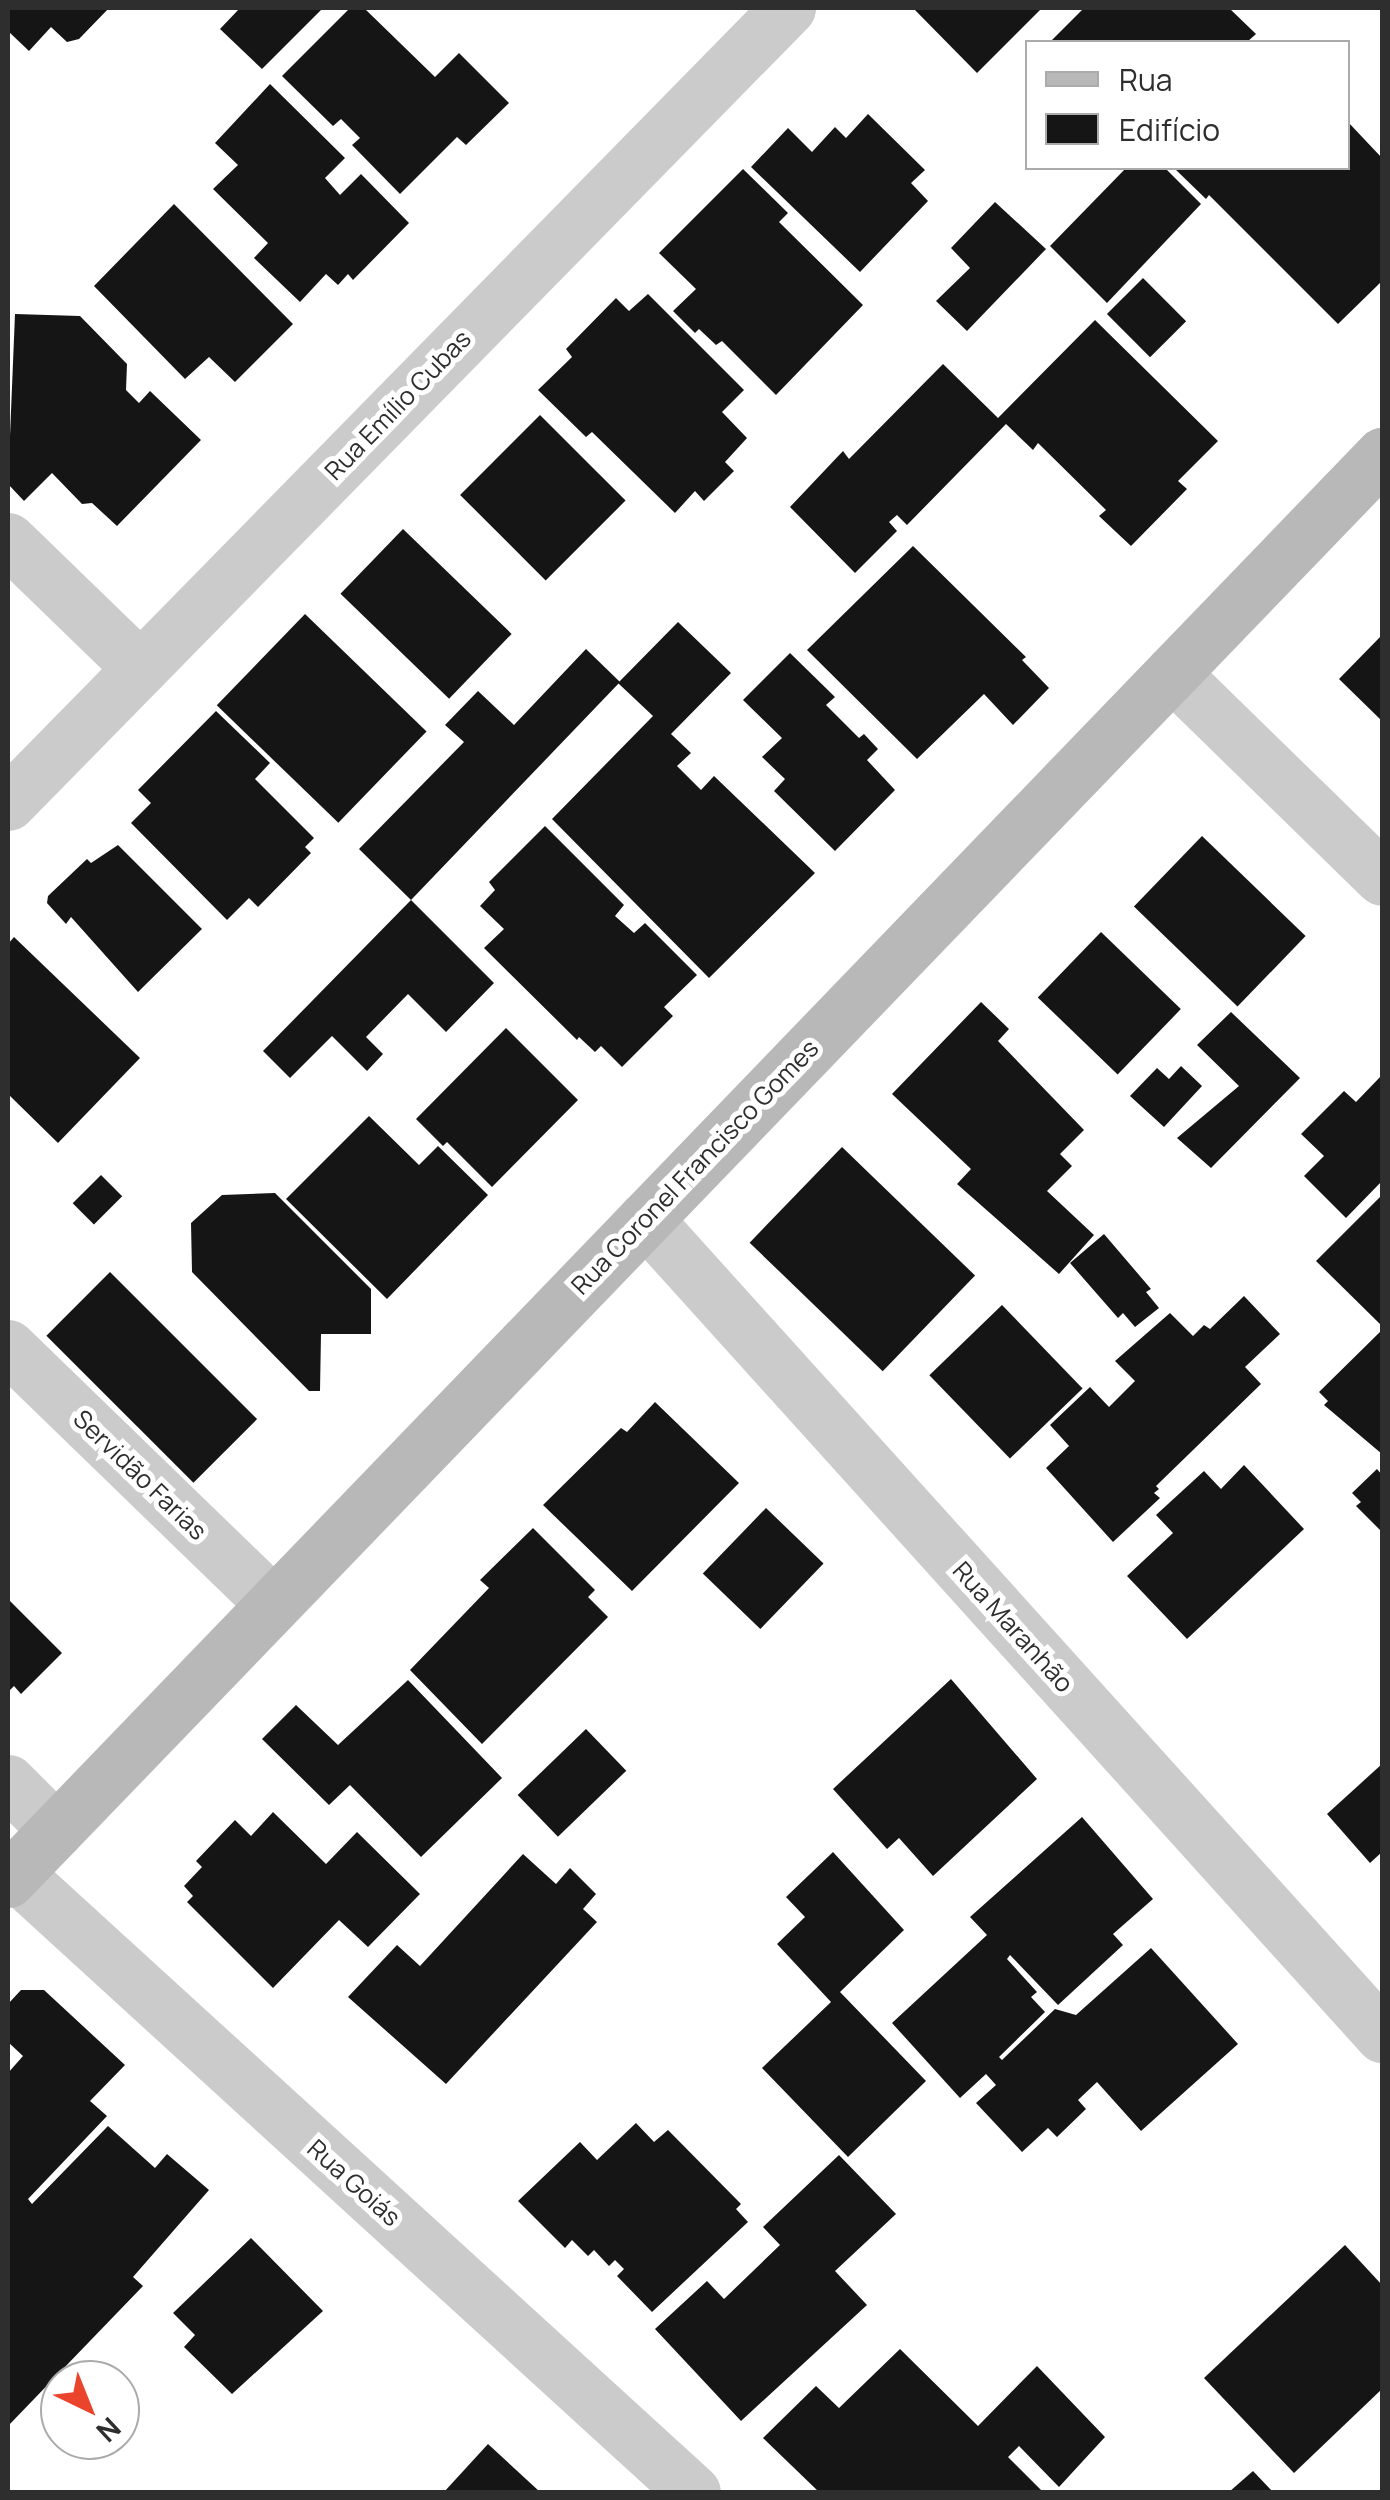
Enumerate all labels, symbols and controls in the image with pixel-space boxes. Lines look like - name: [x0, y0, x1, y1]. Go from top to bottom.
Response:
- legend: [1025, 40, 1350, 170]
- text: Rua: [1119, 59, 1172, 100]
- text: Edifício: [1119, 109, 1220, 150]
- street label: Rua Emílio Cubas: [319, 324, 477, 486]
- street label: Rua Coronel Francisco Gomes: [565, 1033, 825, 1301]
- street label: Servidão Farias: [67, 1404, 213, 1546]
- street label: Rua Maranhão: [947, 1556, 1079, 1698]
- street label: Rua Goiás: [301, 2133, 407, 2233]
- north arrow: [40, 2360, 140, 2460]
- text: N: [89, 2410, 129, 2451]

